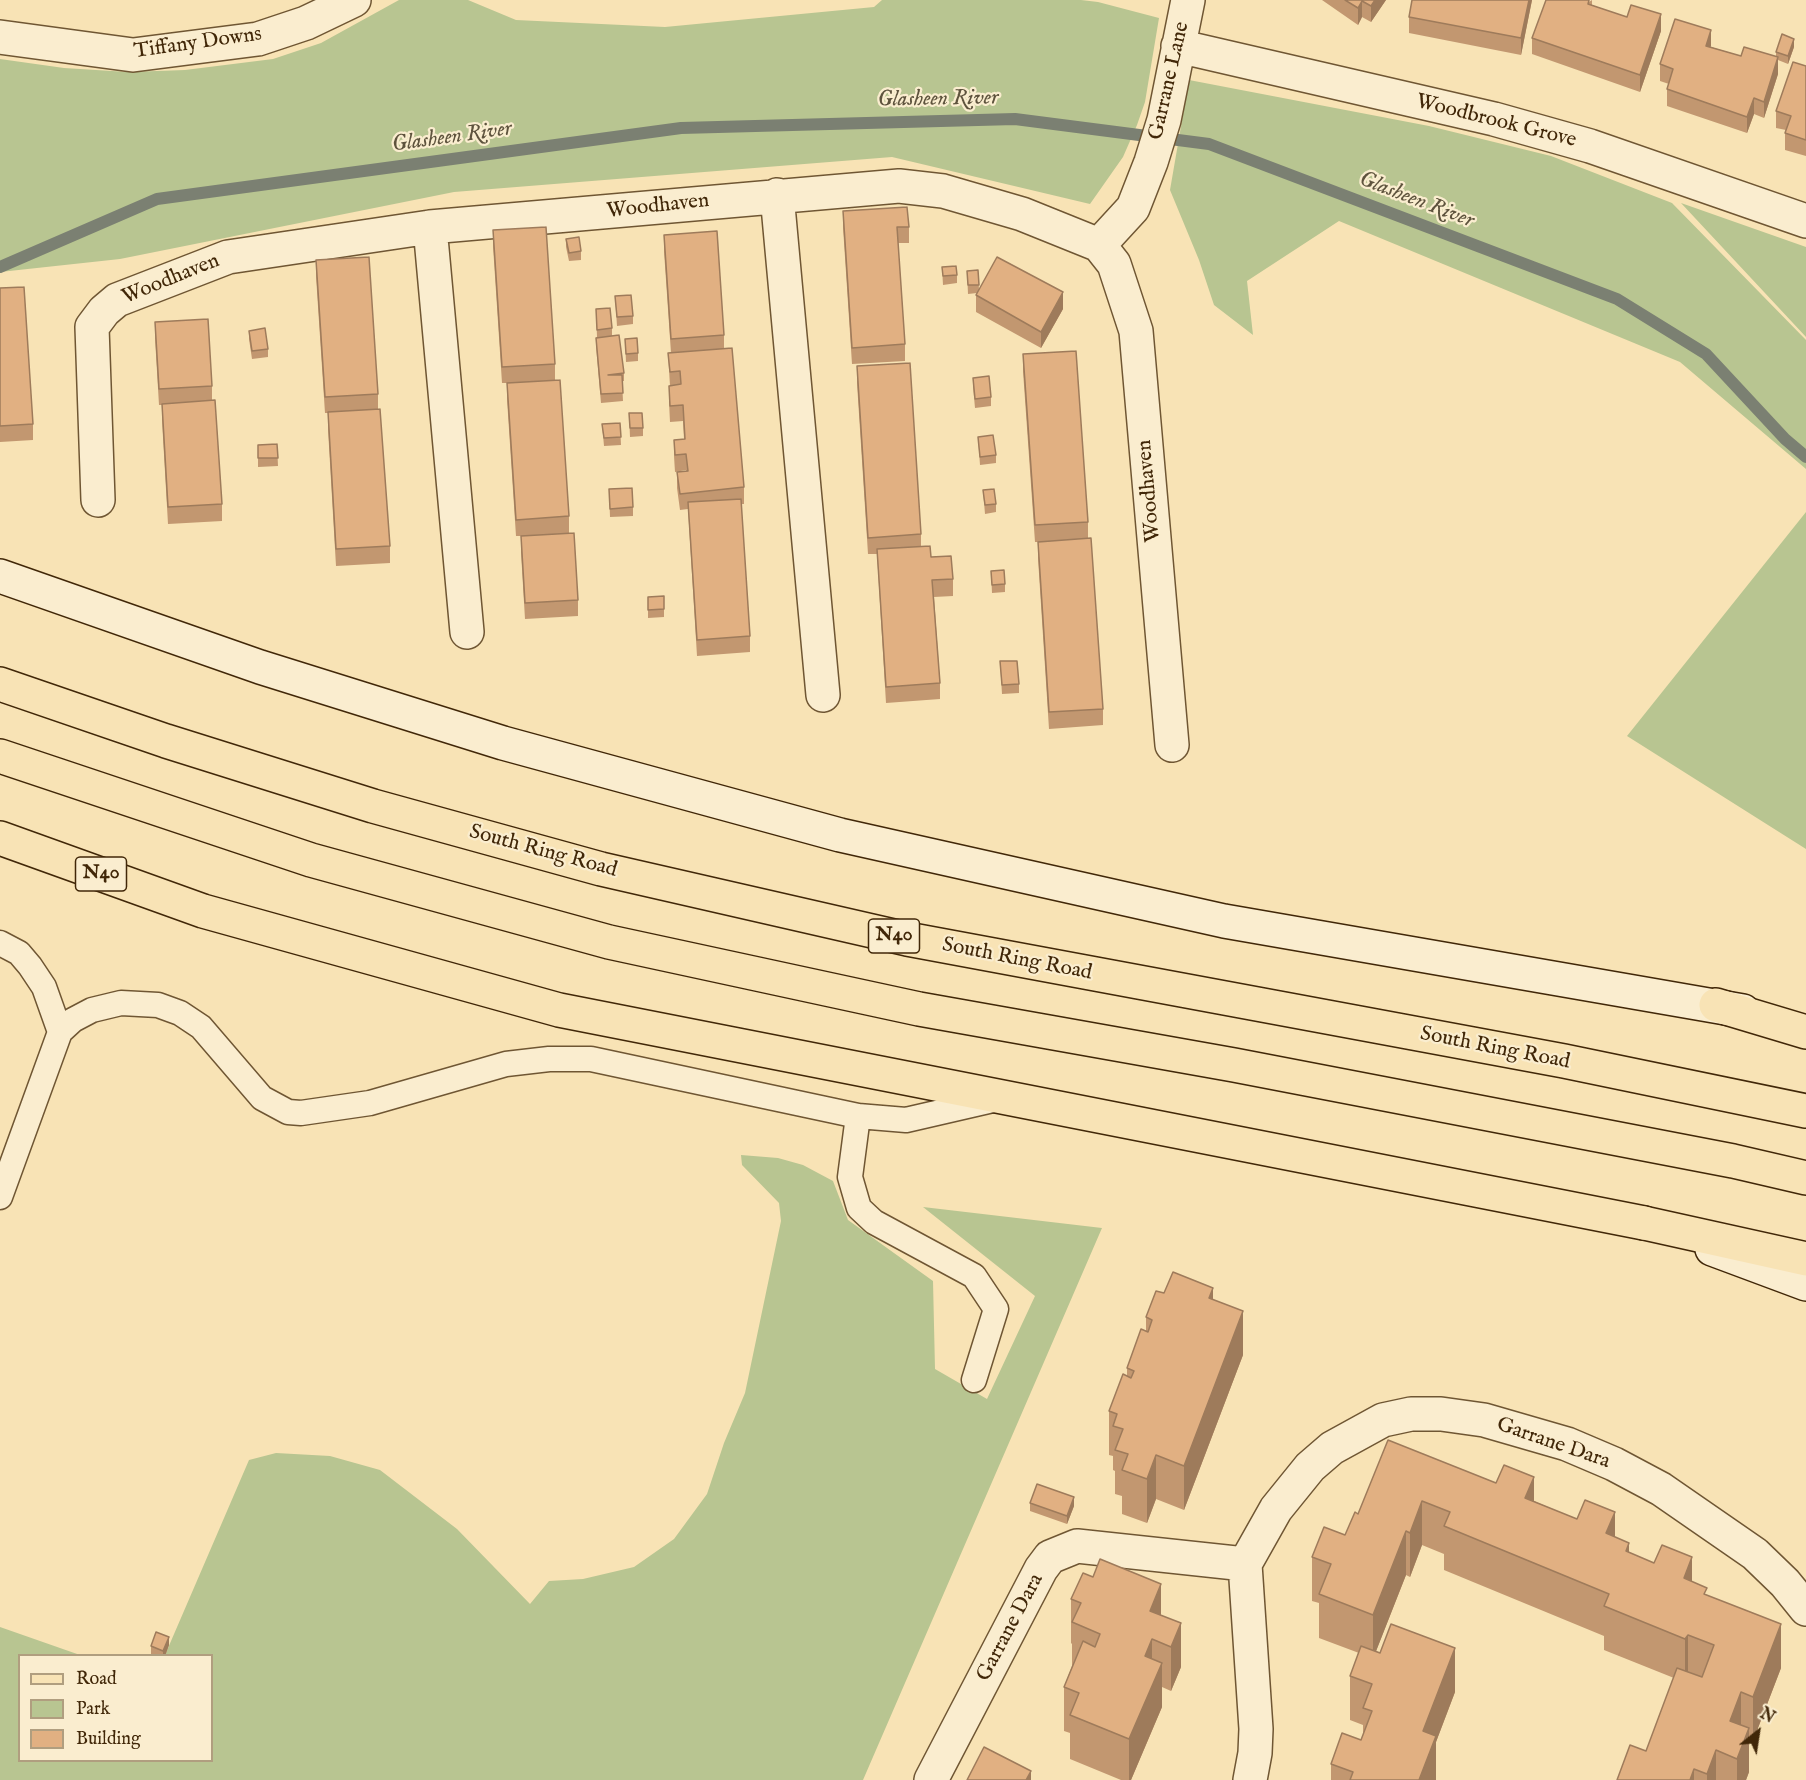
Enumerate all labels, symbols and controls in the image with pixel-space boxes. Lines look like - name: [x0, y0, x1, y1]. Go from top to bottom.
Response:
- street label: Garrane Lane: [1144, 19, 1196, 143]
- street label: Tiffany Downs: [133, 23, 263, 65]
- water label: Glasheen River: [877, 86, 999, 114]
- street label: Woodbrook Grove: [1413, 90, 1579, 154]
- water label: Glasheen River: [390, 117, 514, 159]
- water label: Glasheen River: [1355, 167, 1477, 235]
- street label: Woodhaven: [606, 189, 710, 225]
- street label: Woodhaven: [119, 249, 223, 311]
- street label: Woodhaven: [1133, 439, 1167, 543]
- street label: South Ring Road: [466, 820, 620, 884]
- road number: N40: [76, 857, 126, 891]
- road number: N40: [868, 919, 920, 953]
- street label: South Ring Road: [940, 933, 1094, 987]
- street label: South Ring Road: [1418, 1022, 1572, 1076]
- street label: Garrane Dara: [1493, 1413, 1613, 1475]
- street label: Garrane Dara: [972, 1570, 1050, 1686]
- legend: [18, 1654, 213, 1762]
- text: Road: [76, 1668, 117, 1691]
- text: Park: [76, 1698, 110, 1721]
- north arrow: [1728, 1702, 1788, 1762]
- text: N: [1756, 1704, 1778, 1729]
- text: Building: [76, 1728, 141, 1751]

